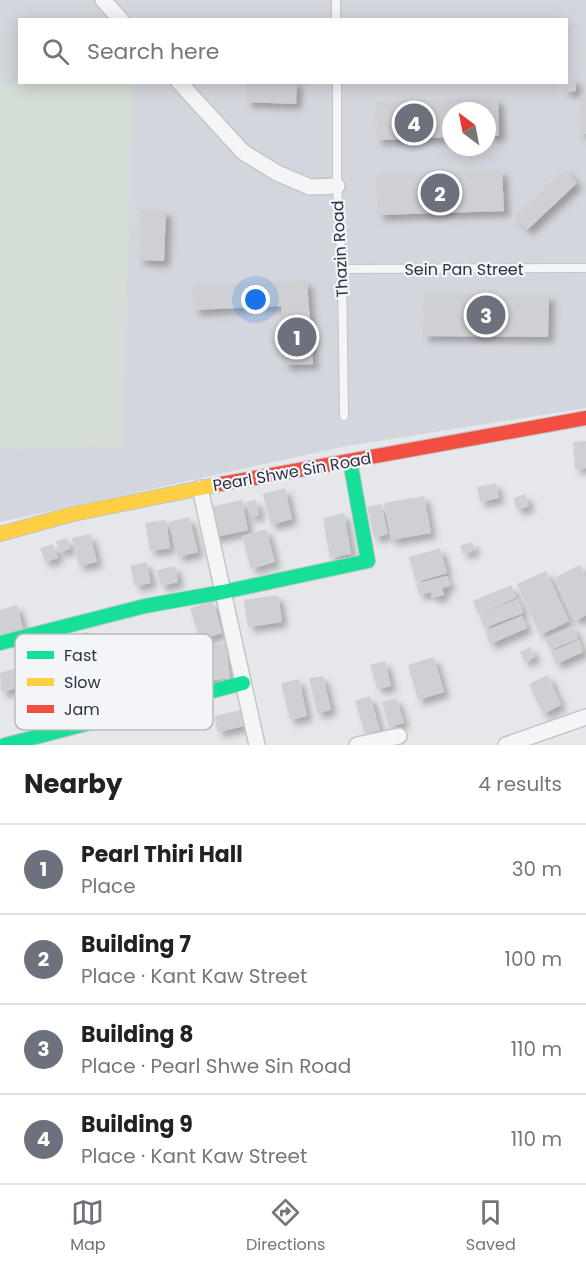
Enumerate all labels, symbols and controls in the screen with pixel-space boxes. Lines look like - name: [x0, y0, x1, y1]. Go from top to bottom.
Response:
- search box: [18, 18, 568, 84]
- icon: search: [39, 35, 72, 68]
- text: Search here: [87, 36, 220, 67]
- pin: 4: [394, 100, 434, 146]
- north arrow: [442, 102, 496, 156]
- pin: 2: [420, 170, 460, 216]
- street label: Thazin Road: [326, 200, 354, 298]
- street label: Sein Pan Street: [404, 258, 524, 281]
- your location: [241, 285, 270, 314]
- pin: 3: [466, 292, 506, 338]
- pin: 1: [278, 314, 316, 360]
- street label: Pearl Shwe Sin Road: [211, 447, 373, 497]
- legend: [15, 634, 213, 730]
- text: Fast: [64, 644, 97, 667]
- text: Slow: [64, 671, 101, 694]
- text: Jam: [64, 698, 100, 721]
- text: Nearby: [24, 766, 122, 802]
- text: 4 results: [478, 770, 562, 798]
- text: Pearl Thiri Hall: [81, 839, 243, 870]
- text: 1: [40, 855, 47, 883]
- text: 30 m: [512, 855, 562, 883]
- text: Place: [81, 872, 136, 900]
- text: Building 7: [81, 929, 191, 960]
- text: 2: [38, 945, 49, 973]
- text: 100 m: [505, 945, 562, 973]
- text: Place · Kant Kaw Street: [81, 962, 307, 990]
- text: Building 8: [81, 1019, 193, 1050]
- text: 3: [37, 1035, 50, 1063]
- text: 110 m: [511, 1035, 562, 1063]
- text: Place · Pearl Shwe Sin Road: [81, 1052, 351, 1080]
- text: Building 9: [81, 1109, 193, 1140]
- text: 4: [37, 1125, 50, 1153]
- text: 110 m: [511, 1125, 562, 1153]
- text: Place · Kant Kaw Street: [81, 1142, 307, 1170]
- tab: Map: [70, 1196, 106, 1257]
- tab: Directions: [246, 1196, 325, 1257]
- tab: Saved: [466, 1196, 516, 1257]

